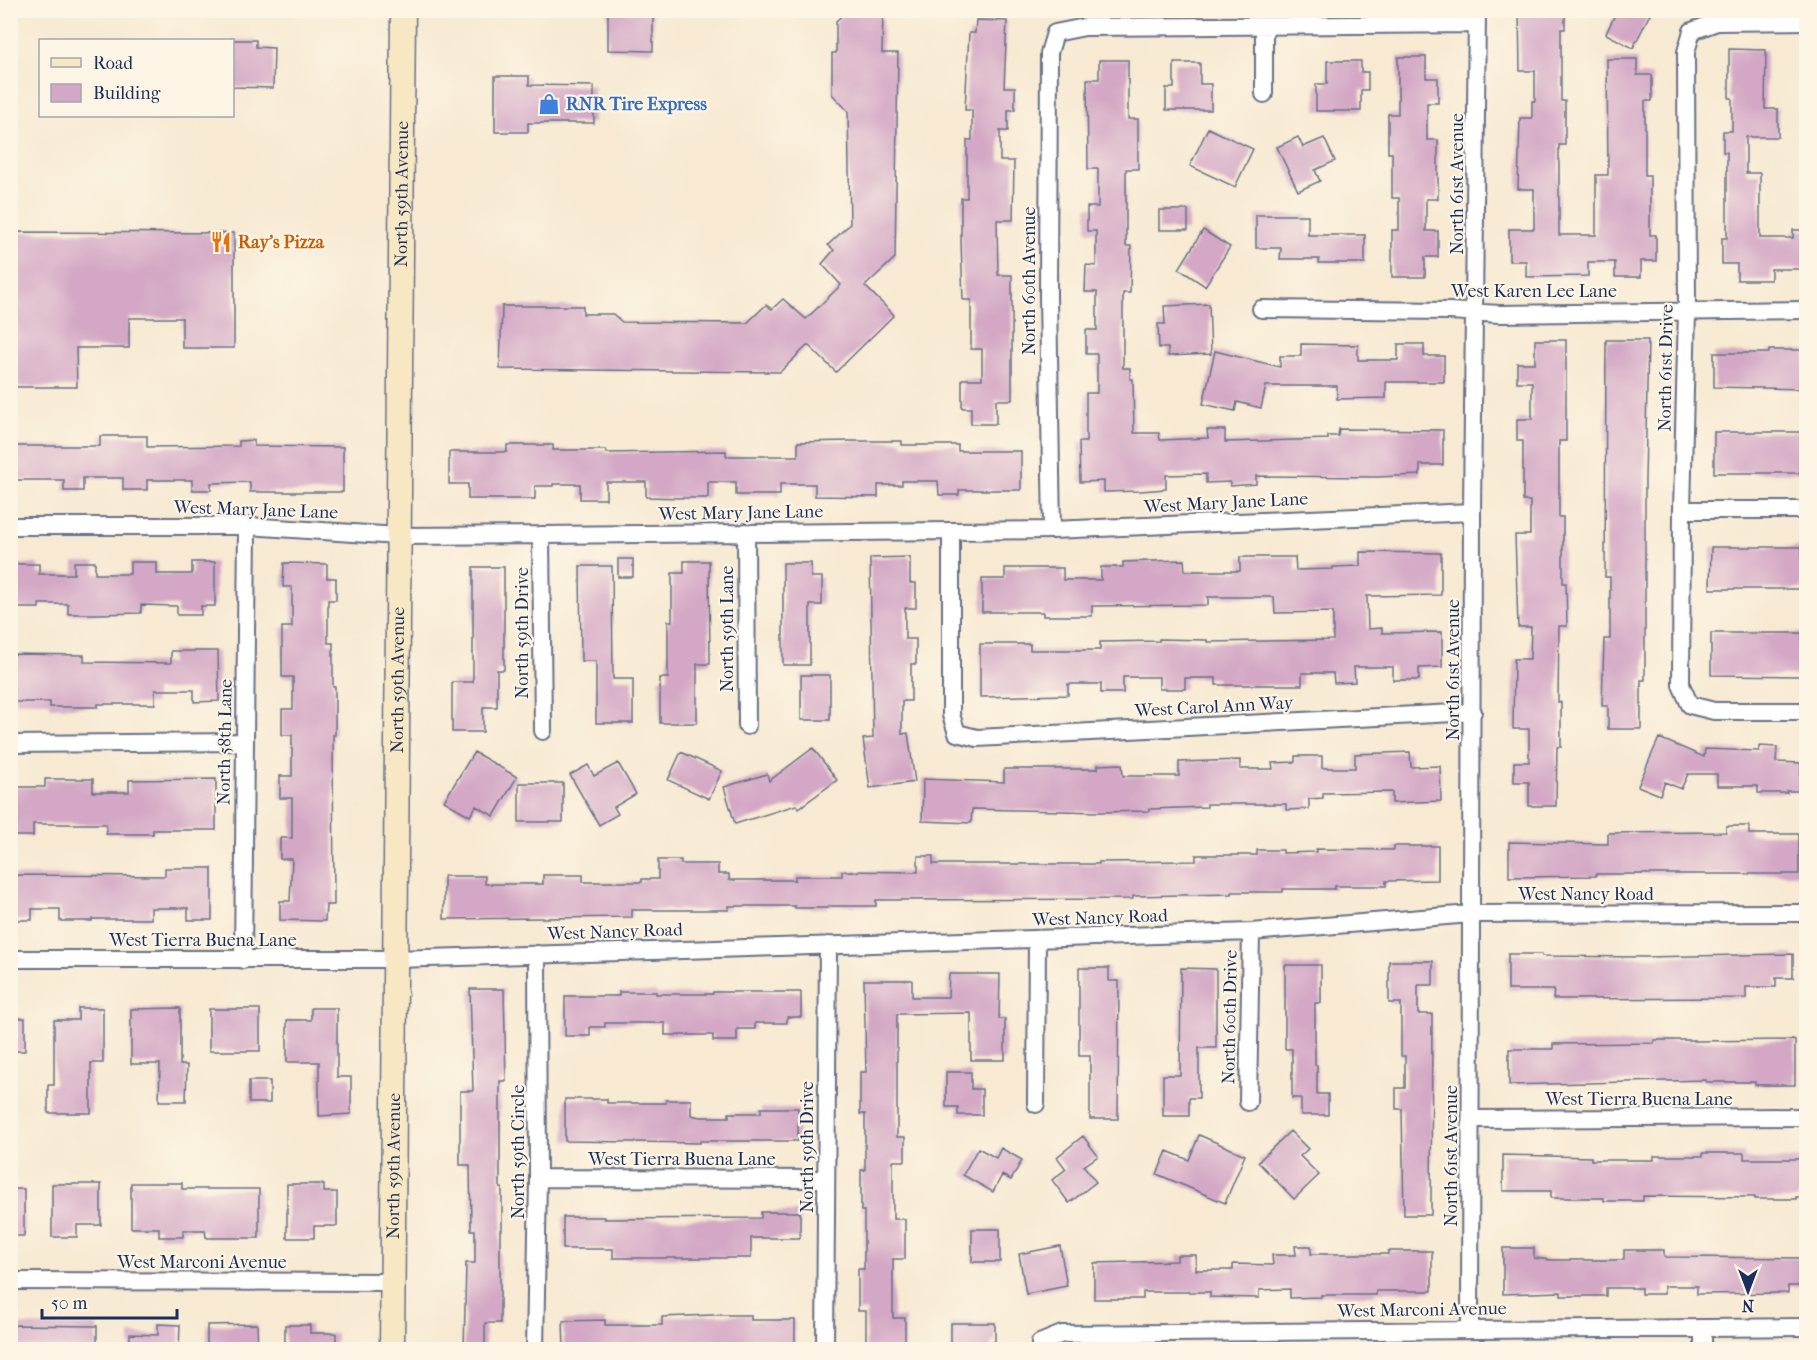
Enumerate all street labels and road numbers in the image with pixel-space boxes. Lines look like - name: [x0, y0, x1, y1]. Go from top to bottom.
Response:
- street label: North 61st Avenue: [1447, 113, 1468, 255]
- street label: North 59th Avenue: [390, 121, 413, 267]
- street label: North 60th Avenue: [1019, 207, 1040, 355]
- street label: West Karen Lee Lane: [1450, 281, 1617, 302]
- street label: North 61st Drive: [1654, 304, 1678, 432]
- street label: West Mary Jane Lane: [1142, 488, 1309, 518]
- street label: West Mary Jane Lane: [172, 497, 339, 523]
- street label: West Mary Jane Lane: [658, 501, 824, 525]
- street label: North 59th Lane: [717, 566, 738, 692]
- street label: North 59th Drive: [512, 567, 533, 699]
- street label: North 61st Avenue: [1443, 599, 1464, 741]
- street label: North 59th Avenue: [386, 607, 409, 753]
- street label: North 58th Lane: [213, 679, 237, 805]
- street label: West Carol Ann Way: [1133, 692, 1295, 722]
- street label: West Nancy Road: [1517, 884, 1654, 905]
- street label: West Nancy Road: [1031, 905, 1168, 931]
- street label: West Nancy Road: [546, 919, 683, 945]
- street label: West Tierra Buena Lane: [108, 930, 297, 951]
- street label: North 60th Drive: [1218, 949, 1242, 1084]
- street label: North 59th Drive: [797, 1081, 818, 1213]
- street label: North 59th Circle: [508, 1085, 529, 1219]
- street label: North 61st Avenue: [1441, 1085, 1462, 1227]
- street label: West Tierra Buena Lane: [1544, 1089, 1733, 1110]
- street label: North 59th Avenue: [382, 1093, 405, 1239]
- street label: West Tierra Buena Lane: [587, 1149, 776, 1170]
- street label: West Marconi Avenue: [116, 1252, 287, 1273]
- street label: West Marconi Avenue: [1336, 1298, 1507, 1322]

